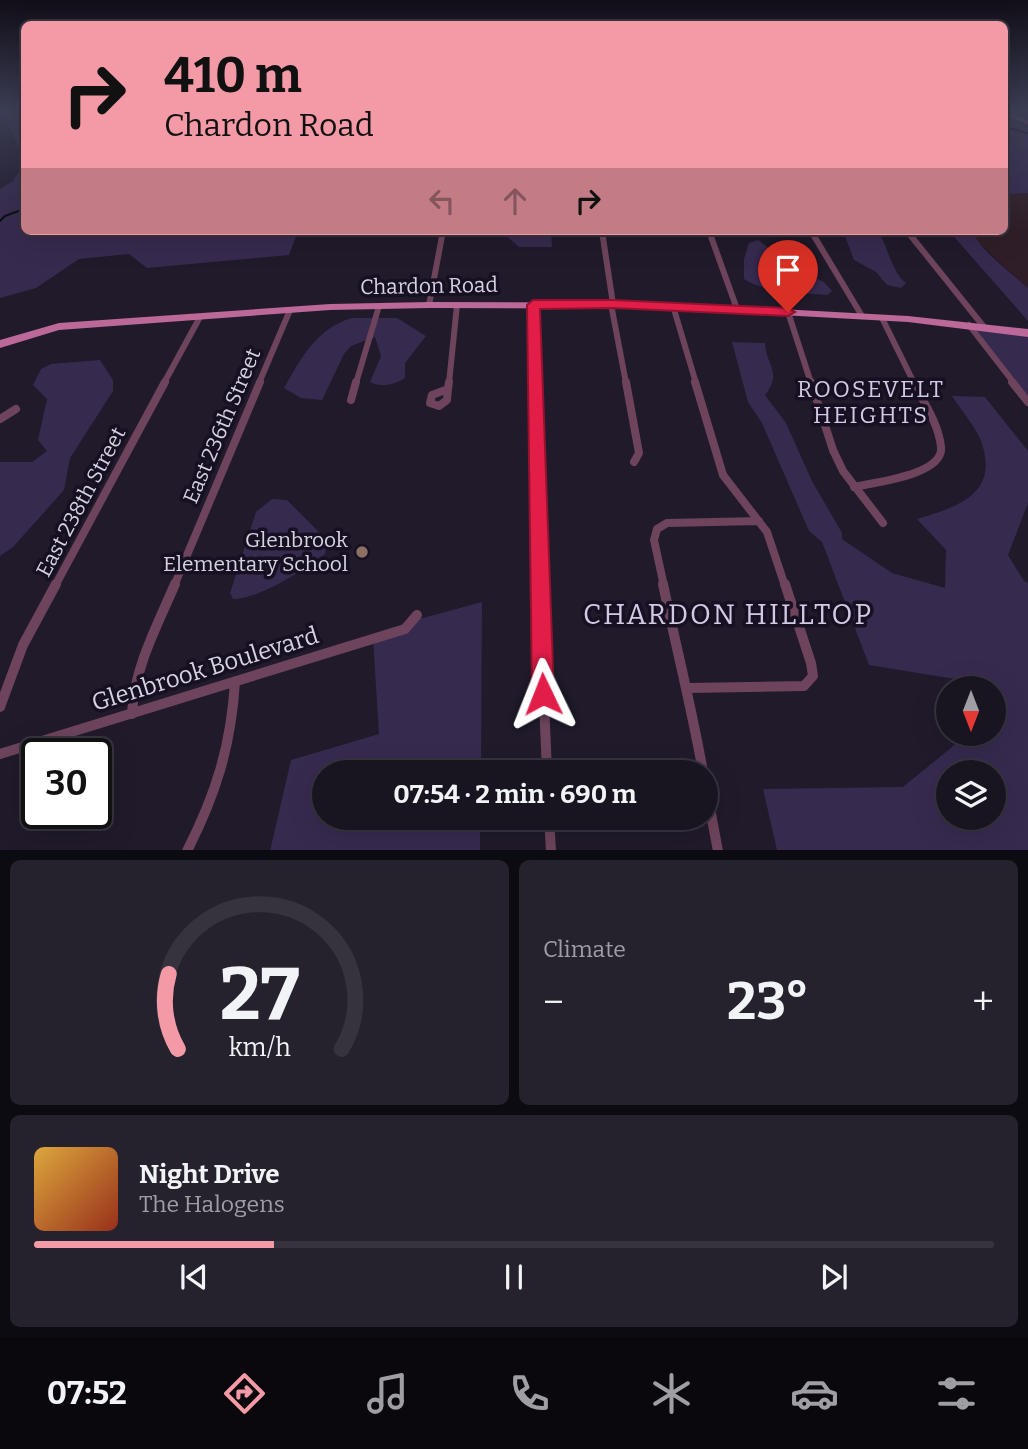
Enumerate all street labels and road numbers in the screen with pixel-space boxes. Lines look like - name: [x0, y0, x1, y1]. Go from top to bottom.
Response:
- street label: Chardon Road: [360, 272, 498, 300]
- street label: East 236th Street: [178, 344, 266, 507]
- street label: East 238th Street: [31, 422, 132, 581]
- street label: Glenbrook Boulevard: [88, 621, 322, 717]

